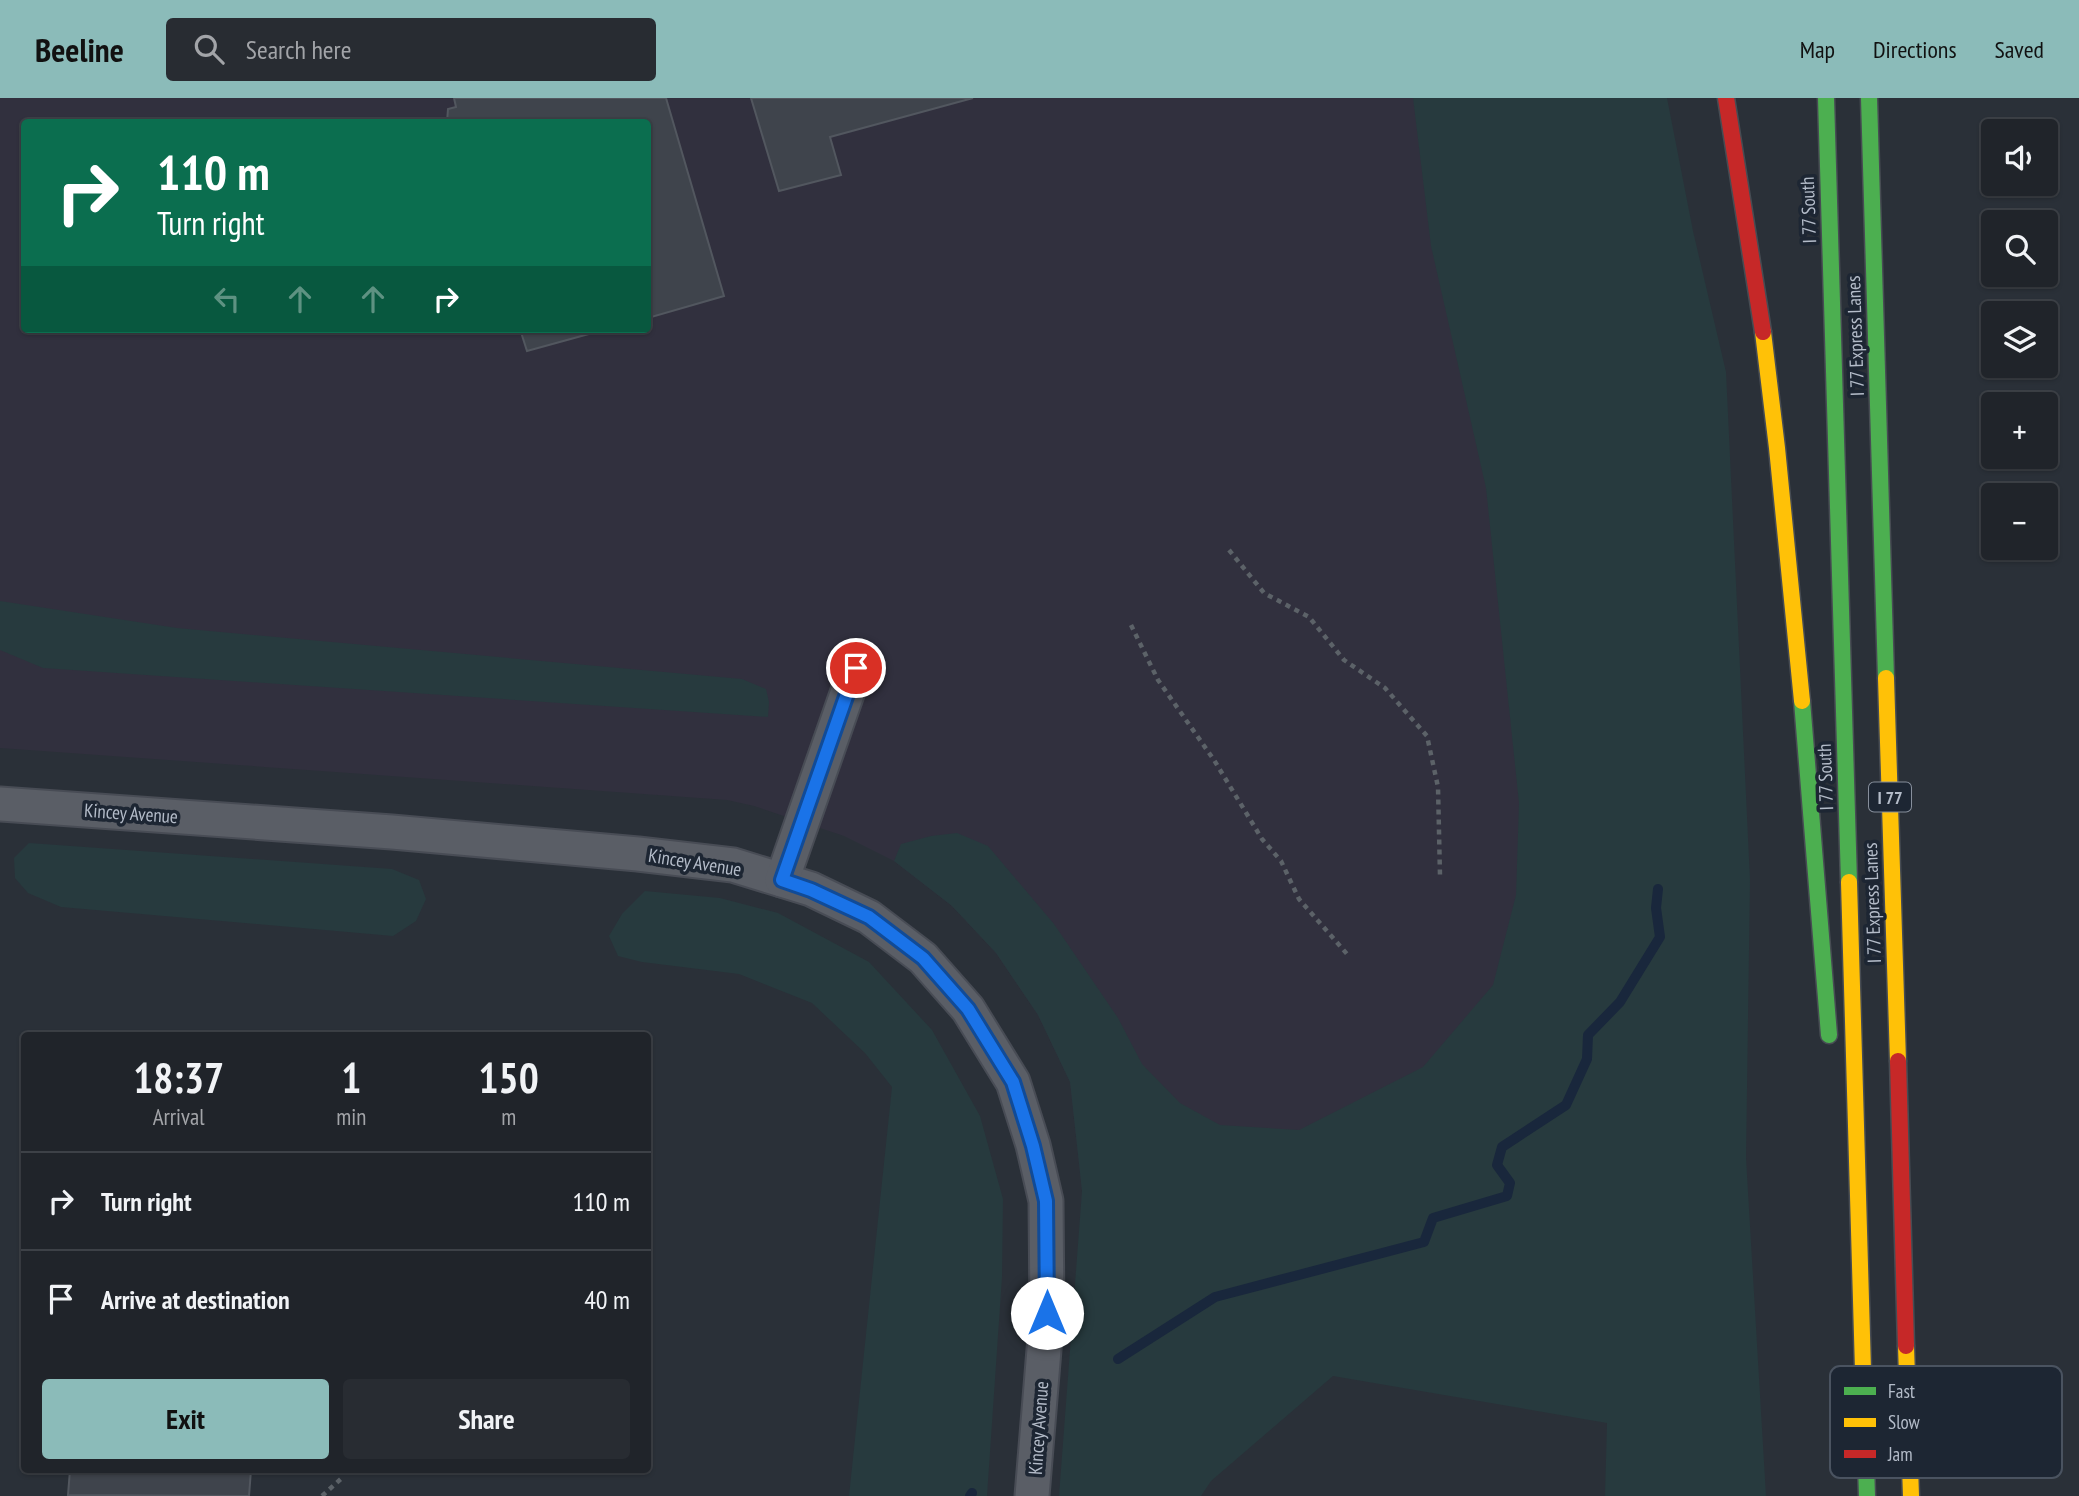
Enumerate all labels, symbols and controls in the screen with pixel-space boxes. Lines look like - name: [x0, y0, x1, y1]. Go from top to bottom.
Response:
- search box: [166, 18, 656, 81]
- text: Beeline: [35, 28, 124, 71]
- icon: search: [190, 30, 228, 68]
- text: Search here: [246, 33, 351, 66]
- text: Map: [1800, 34, 1835, 65]
- text: Directions: [1873, 34, 1957, 65]
- text: Saved: [1995, 34, 2044, 65]
- map controls: [1981, 119, 2058, 560]
- button: sound: [1981, 119, 2058, 196]
- text: 110 m: [157, 140, 270, 204]
- icon: right: [42, 147, 133, 238]
- street label: I 77 South: [1795, 176, 1821, 244]
- text: Turn right: [157, 202, 265, 244]
- button: search: [1981, 210, 2058, 287]
- street label: I 77 Express Lanes: [1841, 275, 1869, 397]
- icon: left: [208, 280, 246, 318]
- icon: ahead: [281, 280, 319, 318]
- icon: ahead: [354, 280, 392, 318]
- icon: right: [427, 280, 465, 318]
- button: layers: [1981, 301, 2058, 378]
- button: +: [1981, 392, 2058, 469]
- button: −: [1981, 483, 2058, 560]
- pin: [826, 638, 886, 698]
- icon: arrive: [837, 649, 875, 687]
- street label: I 77 South: [1812, 743, 1838, 811]
- road number: I 77: [1869, 782, 1911, 812]
- street label: Kincey Avenue: [83, 798, 179, 828]
- street label: I 77 Express Lanes: [1858, 842, 1886, 964]
- street label: Kincey Avenue: [647, 843, 743, 881]
- text: 18:37: [133, 1050, 224, 1105]
- text: 1: [341, 1050, 361, 1105]
- text: 150: [479, 1050, 539, 1105]
- text: Arrival: [153, 1102, 205, 1131]
- text: min: [336, 1102, 366, 1131]
- text: m: [501, 1102, 516, 1131]
- icon: right: [42, 1182, 80, 1220]
- text: Turn right: [101, 1185, 192, 1218]
- text: 110 m: [572, 1185, 630, 1218]
- position arrow: [1010, 1276, 1084, 1350]
- icon: arrive: [42, 1280, 80, 1318]
- text: Arrive at destination: [101, 1283, 290, 1316]
- text: 40 m: [584, 1283, 630, 1316]
- legend: [1830, 1366, 2062, 1478]
- button: Exit: [42, 1379, 329, 1459]
- button: Share: [343, 1379, 630, 1459]
- text: Fast: [1888, 1379, 1916, 1403]
- street label: Kincey Avenue: [1023, 1380, 1053, 1476]
- text: Slow: [1888, 1410, 1921, 1434]
- text: Jam: [1887, 1442, 1913, 1466]

